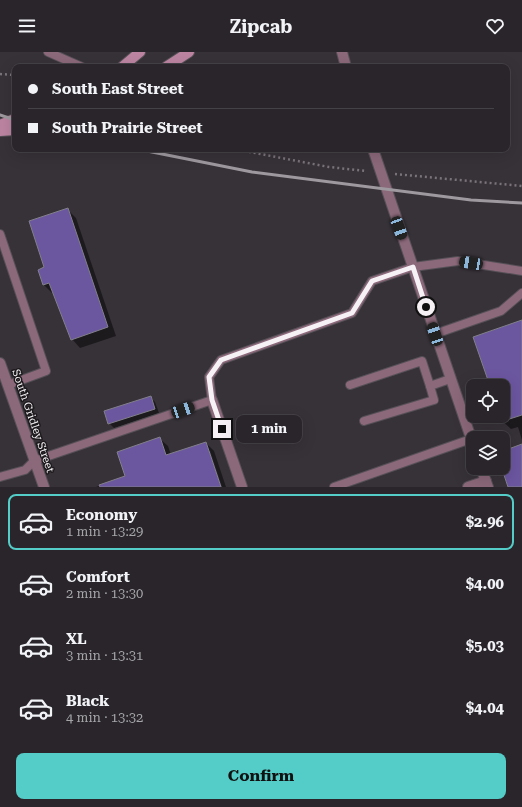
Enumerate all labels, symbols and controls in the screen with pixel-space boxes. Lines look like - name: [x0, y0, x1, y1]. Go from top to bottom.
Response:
- icon: menu: [16, 15, 38, 37]
- icon: heart: [484, 15, 506, 37]
- text: Zipcab: [230, 16, 292, 37]
- text: South East Street: [52, 80, 184, 98]
- text: South Prairie Street: [52, 119, 203, 137]
- car: [389, 215, 409, 241]
- car: [458, 255, 484, 271]
- route start: [417, 298, 435, 316]
- car: [426, 321, 444, 347]
- street label: South Gridley Street: [9, 368, 57, 474]
- map controls: [466, 379, 510, 475]
- button: locate: [466, 379, 510, 423]
- car: [170, 400, 196, 420]
- callout: 1 min: [236, 415, 302, 443]
- route end: [213, 420, 231, 438]
- text: 1 min: [251, 421, 287, 436]
- button: layers: [466, 431, 510, 475]
- icon: car: [18, 504, 54, 540]
- text: Economy: [66, 506, 137, 524]
- text: $2.96: [466, 513, 504, 531]
- text: 1 min · 13:29: [66, 524, 143, 539]
- icon: car: [18, 566, 54, 602]
- text: Comfort: [66, 568, 130, 586]
- text: $4.00: [466, 575, 504, 593]
- text: 2 min · 13:30: [66, 586, 143, 601]
- icon: car: [18, 628, 54, 664]
- text: XL: [66, 630, 87, 648]
- text: $5.03: [466, 637, 504, 655]
- text: 3 min · 13:31: [66, 648, 143, 663]
- icon: car: [18, 690, 54, 726]
- text: Black: [66, 692, 109, 710]
- text: $4.04: [466, 699, 504, 717]
- text: 4 min · 13:32: [66, 710, 143, 725]
- button: Confirm: [16, 753, 506, 799]

